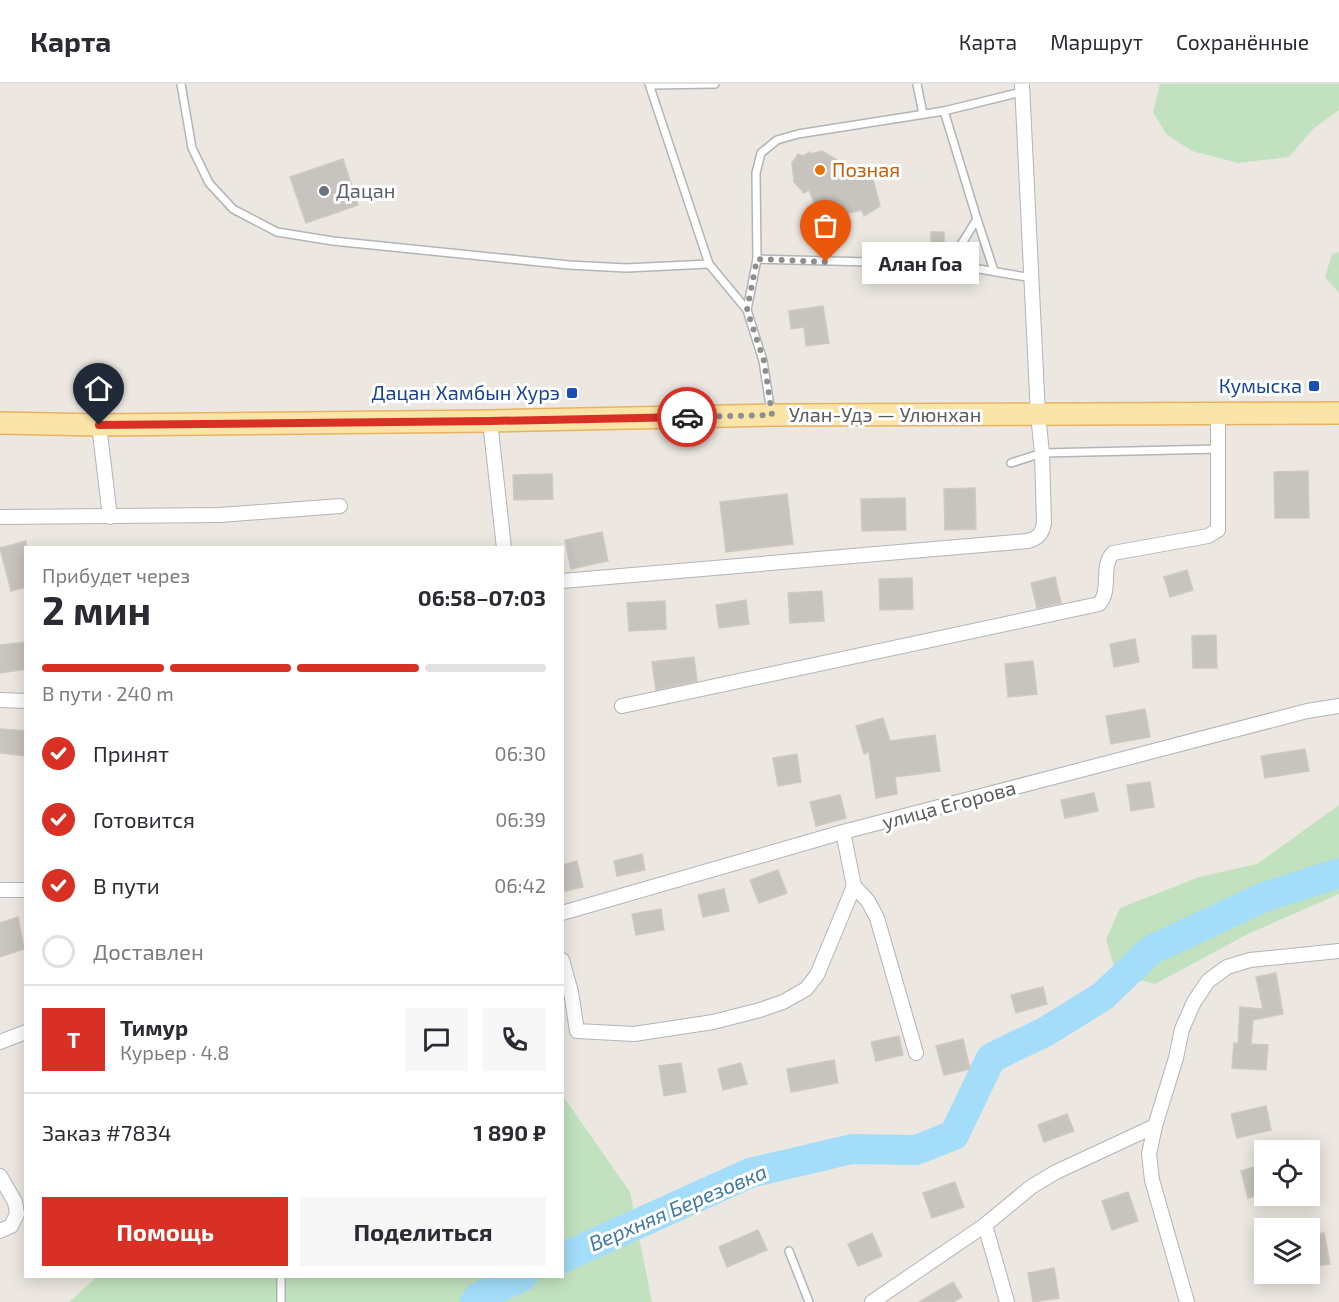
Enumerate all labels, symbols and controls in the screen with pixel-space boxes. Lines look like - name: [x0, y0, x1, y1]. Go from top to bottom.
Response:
- text: Карта: [30, 24, 111, 58]
- text: Карта: [959, 29, 1017, 54]
- text: Маршрут: [1050, 29, 1143, 54]
- text: Сохранённые: [1176, 29, 1309, 54]
- place label: Позная: [832, 157, 900, 181]
- marker: Позная: [813, 163, 827, 177]
- place label: Дацан: [336, 178, 395, 202]
- marker: Дацан: [317, 184, 331, 198]
- pin: [800, 200, 851, 262]
- icon: bag: [809, 209, 842, 242]
- callout: Алан Гоа: [862, 241, 979, 283]
- text: Алан Гоа: [878, 251, 963, 275]
- pin: [73, 363, 124, 425]
- icon: home: [82, 372, 115, 405]
- place label: Кумыска: [1219, 373, 1302, 398]
- marker: Кумыска: [1307, 379, 1321, 393]
- place label: Дацан Хамбын Хурэ: [372, 380, 560, 405]
- marker: Дацан Хамбын Хурэ: [565, 386, 579, 400]
- courier: [657, 387, 717, 447]
- icon: car: [671, 401, 704, 434]
- street label: Улан-Удэ — Улюнхан: [789, 402, 981, 426]
- text: Прибудет через: [42, 563, 190, 587]
- text: 06:58–07:03: [418, 584, 546, 610]
- text: 2 мин: [42, 586, 151, 633]
- text: В пути · 240 m: [42, 681, 174, 705]
- icon: check: [42, 737, 75, 770]
- text: Принят: [93, 740, 169, 766]
- text: 06:30: [495, 741, 546, 765]
- street label: улица Егорова: [879, 775, 1018, 834]
- icon: check: [42, 803, 75, 836]
- text: Готовится: [93, 806, 195, 832]
- text: 06:39: [495, 807, 546, 831]
- icon: check: [42, 869, 75, 902]
- text: В пути: [93, 872, 160, 898]
- text: 06:42: [494, 873, 546, 897]
- text: Доставлен: [93, 938, 204, 964]
- button: chat: [405, 1008, 468, 1071]
- button: phone: [483, 1008, 546, 1071]
- text: Тимур: [120, 1014, 188, 1040]
- text: Т: [67, 1026, 80, 1052]
- text: Курьер · 4.8: [120, 1040, 229, 1064]
- text: Заказ #7834: [42, 1119, 171, 1145]
- text: 1 890 ₽: [473, 1119, 546, 1145]
- map controls: [1254, 1140, 1320, 1284]
- button: locate: [1254, 1140, 1320, 1206]
- water label: Верхняя Березовка: [585, 1158, 770, 1255]
- button: Помощь: [42, 1197, 288, 1266]
- button: Поделиться: [300, 1197, 546, 1266]
- button: layers: [1254, 1218, 1320, 1284]

